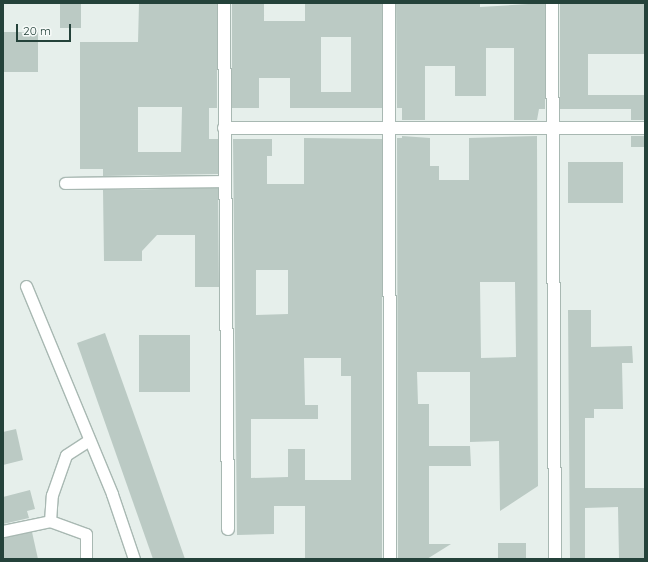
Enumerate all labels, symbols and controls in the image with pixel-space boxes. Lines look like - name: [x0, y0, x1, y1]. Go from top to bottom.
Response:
- scale bar: [18, 16, 73, 42]
- text: 20 m: [23, 23, 51, 38]

